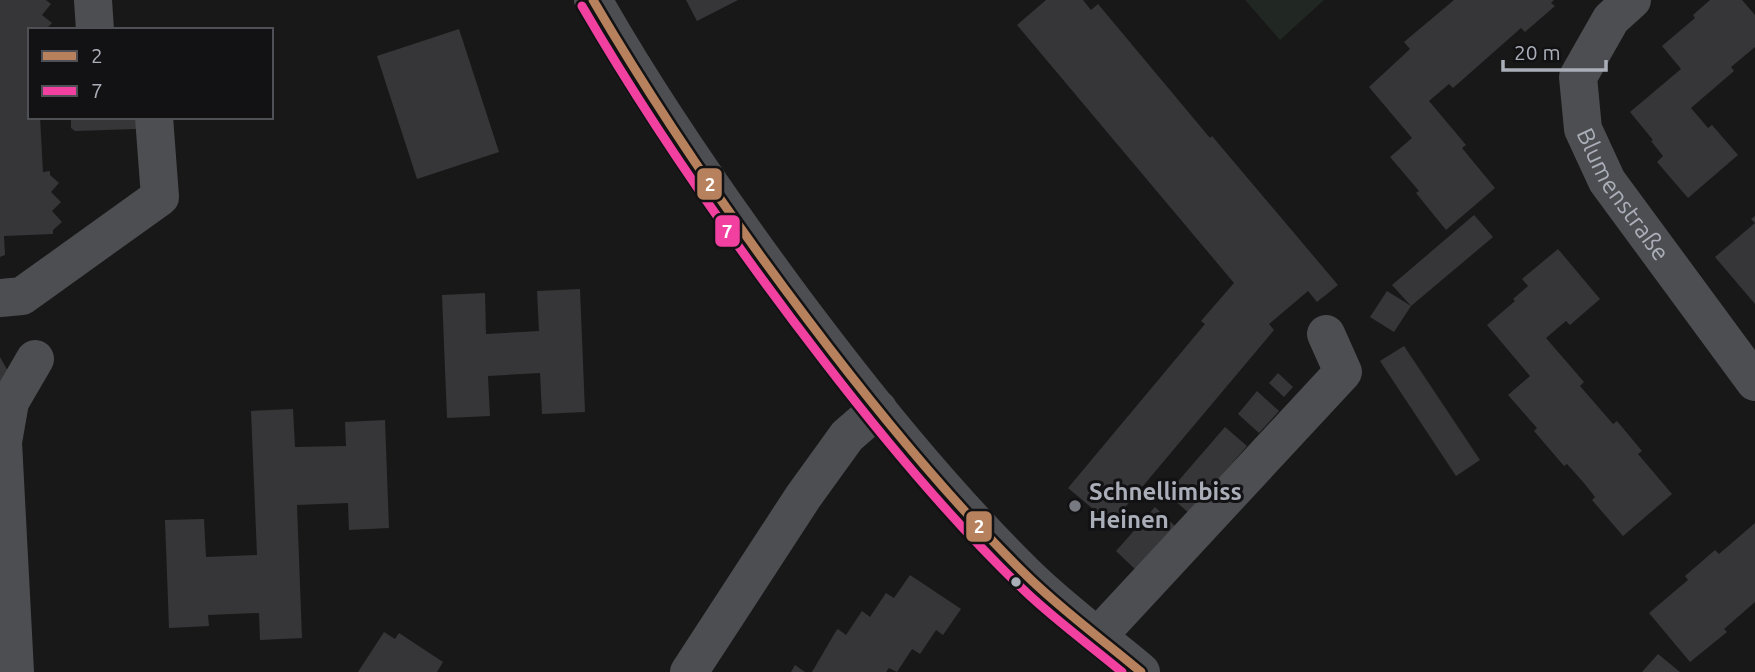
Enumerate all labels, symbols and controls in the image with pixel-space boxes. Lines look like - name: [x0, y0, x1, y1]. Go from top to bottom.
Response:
- legend: [28, 28, 273, 119]
- scale bar: [1503, 28, 1606, 72]
- text: 20 m: [1514, 40, 1561, 64]
- text: 2: [91, 43, 103, 67]
- text: 7: [91, 78, 103, 102]
- street label: Blumenstraße: [1572, 124, 1675, 266]
- line badge: 2: [696, 167, 723, 201]
- text: 2: [705, 173, 715, 195]
- line badge: 7: [714, 214, 741, 248]
- text: 7: [722, 220, 732, 242]
- place label: Schnellimbiss Heinen: [1089, 478, 1242, 533]
- marker: Schnellimbiss Heinen: [1067, 498, 1083, 514]
- line badge: 2: [965, 510, 993, 543]
- text: 2: [974, 515, 984, 537]
- unlabelled marker: [1009, 575, 1023, 589]

